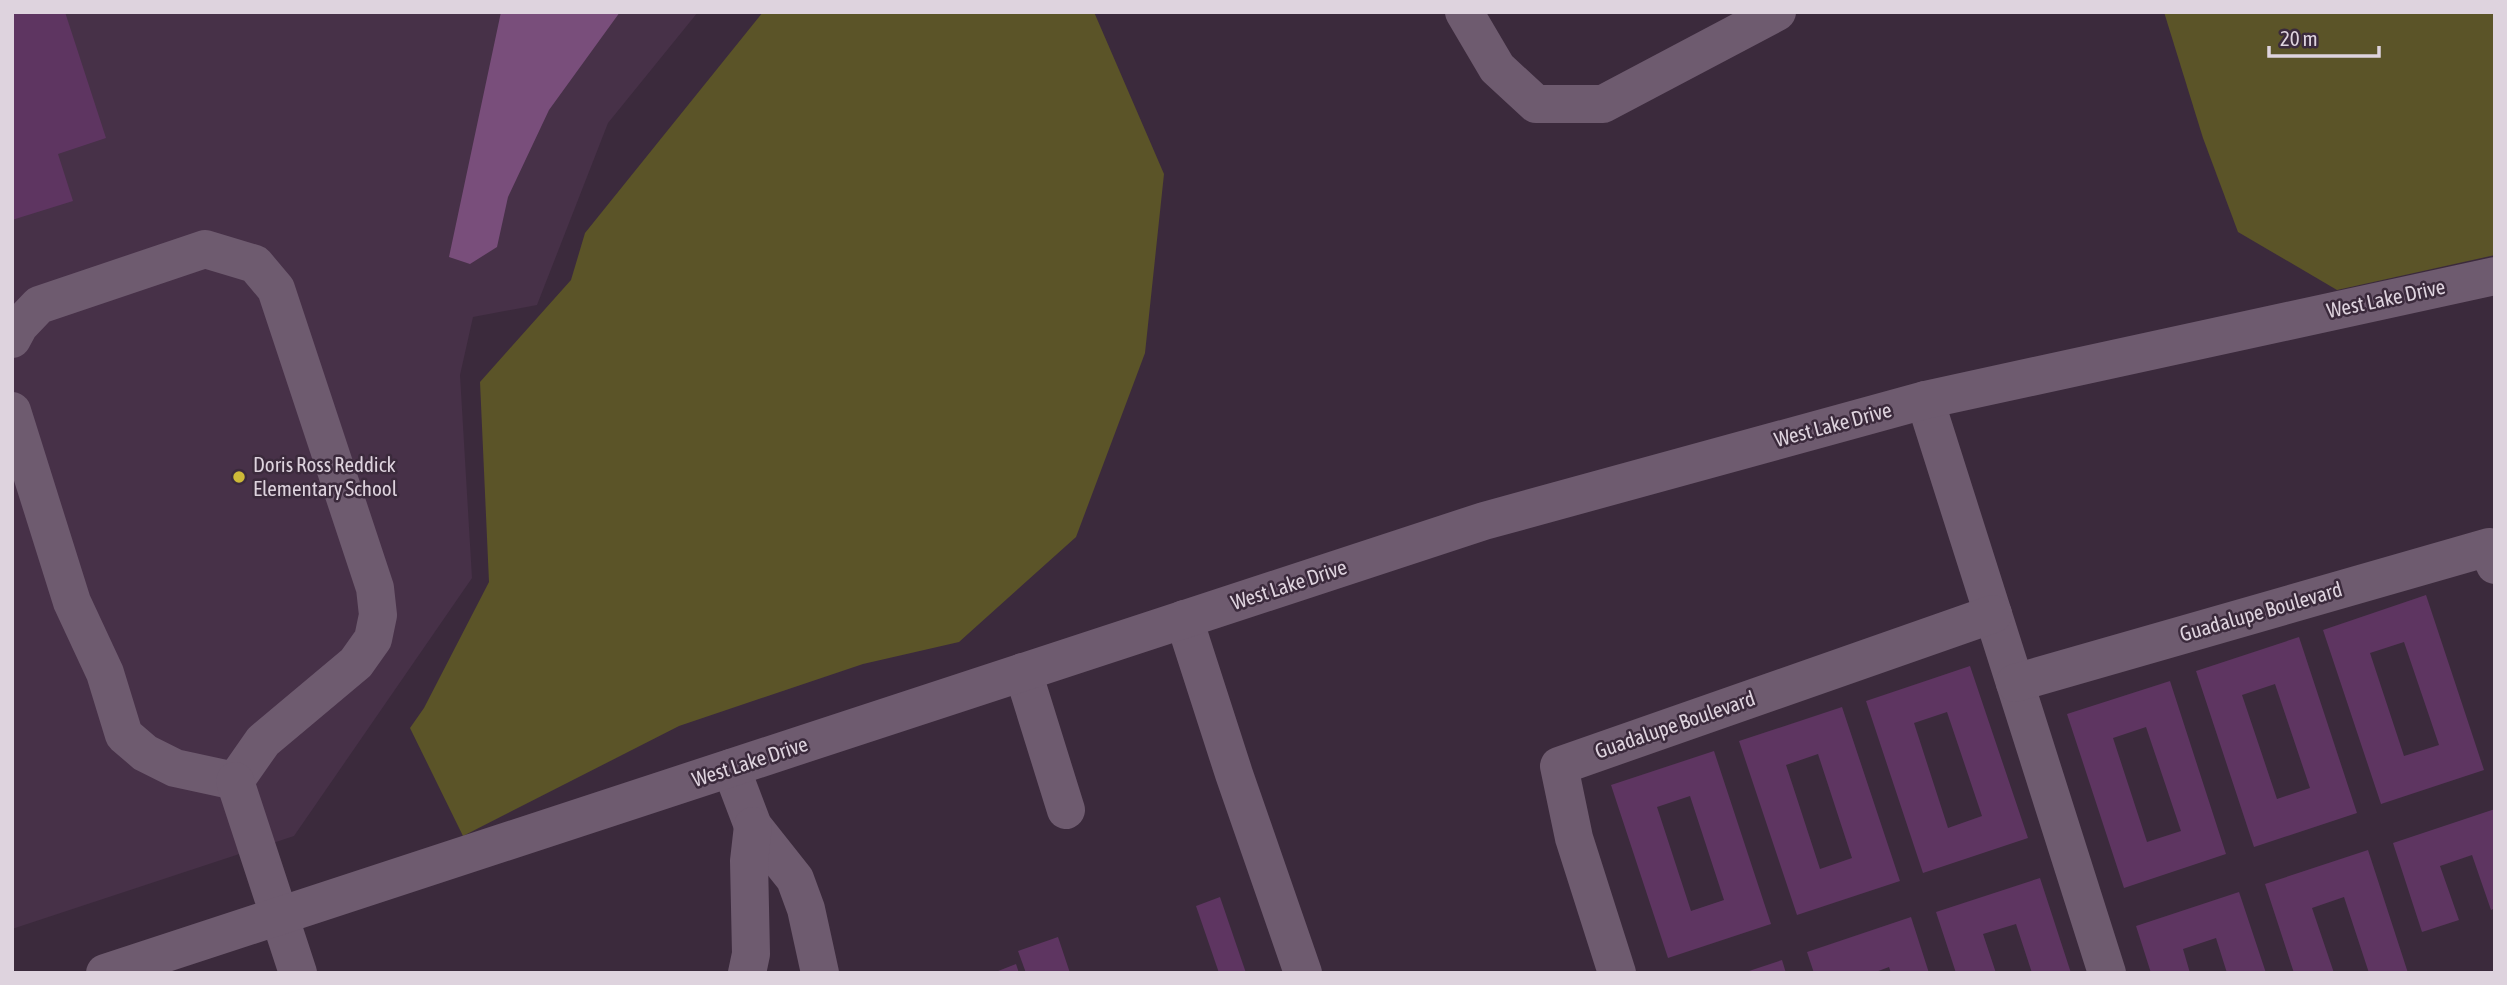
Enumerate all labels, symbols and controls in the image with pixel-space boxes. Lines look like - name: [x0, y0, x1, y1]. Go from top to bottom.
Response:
- scale bar: [2269, 14, 2379, 58]
- text: 20 m: [2280, 26, 2318, 50]
- street label: West Lake Drive: [2324, 274, 2447, 322]
- street label: West Lake Drive: [1772, 397, 1894, 451]
- place label: Doris Ross Reddick Elementary School: [253, 452, 398, 500]
- marker: Doris Ross Reddick Elementary School: [231, 469, 247, 485]
- street label: West Lake Drive: [1228, 554, 1350, 614]
- street label: Guadalupe Boulevard: [2177, 576, 2345, 646]
- street label: Guadalupe Boulevard: [1591, 685, 1758, 763]
- street label: West Lake Drive: [689, 731, 811, 791]

